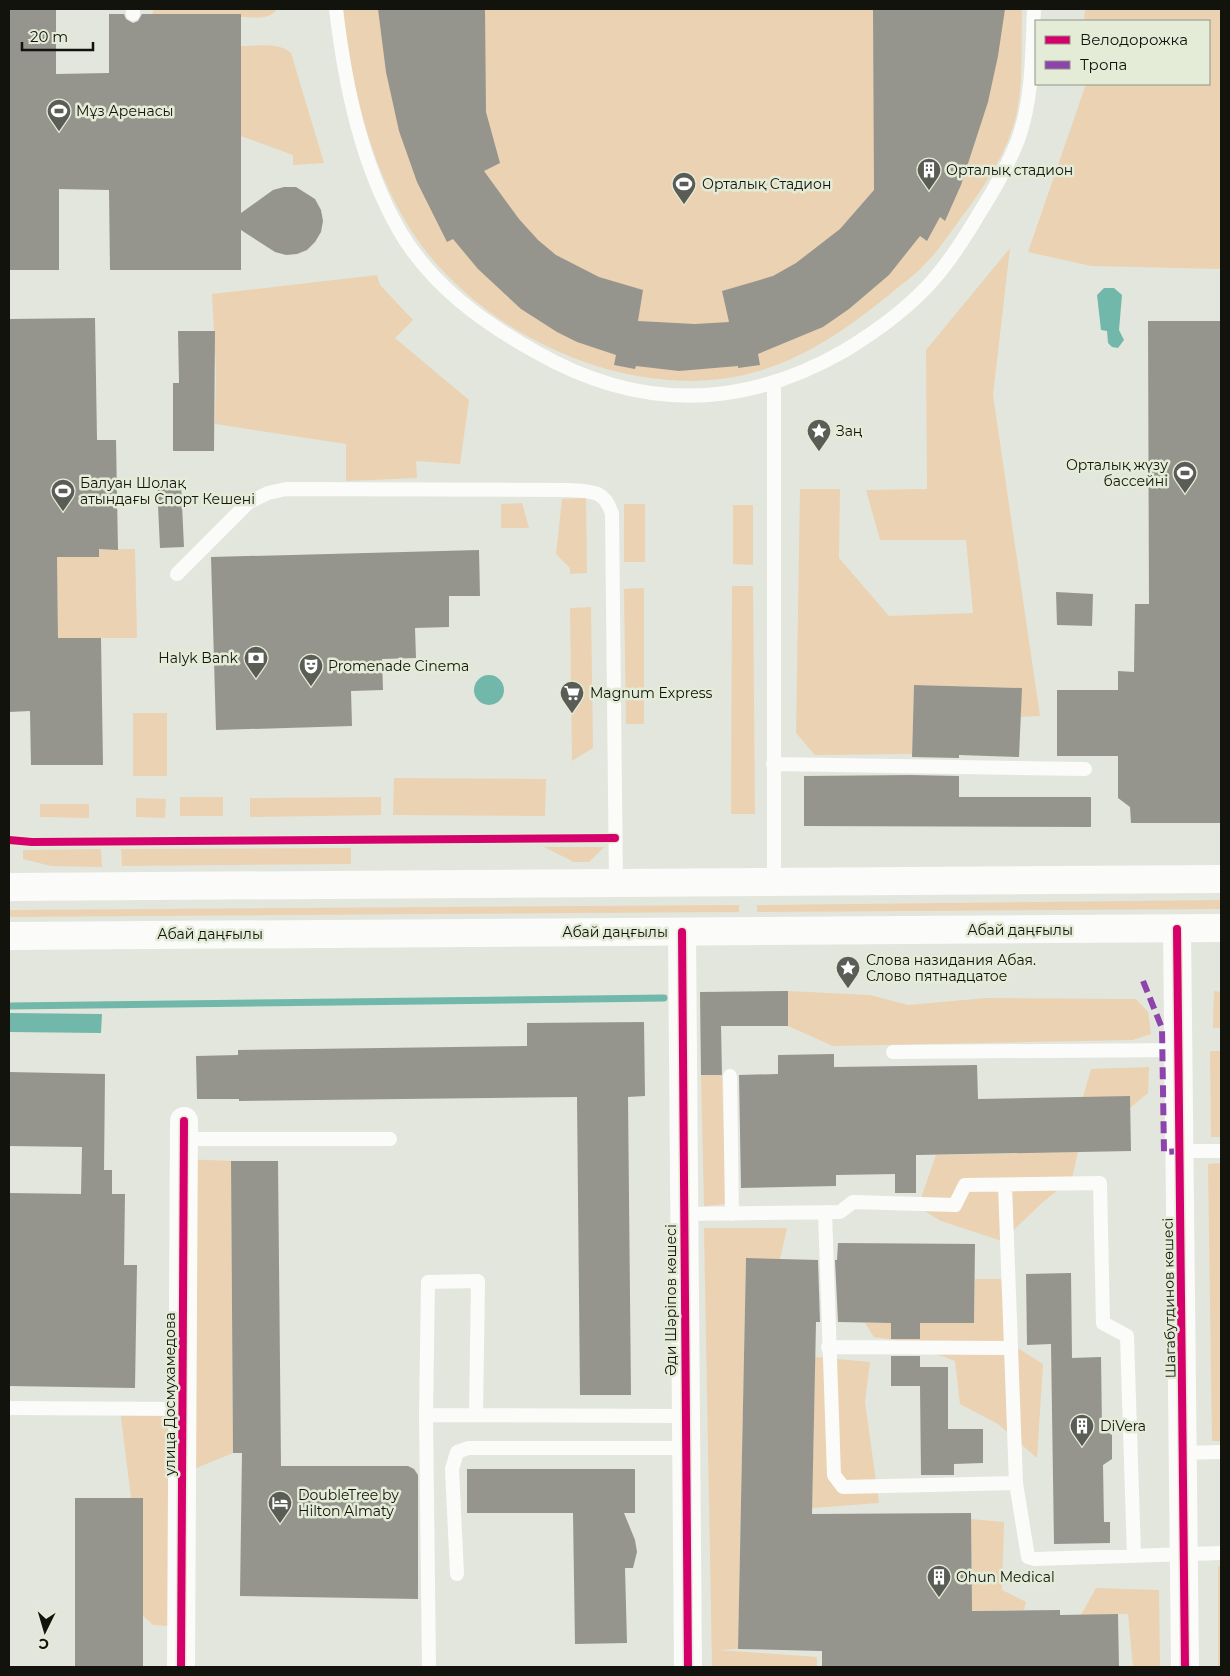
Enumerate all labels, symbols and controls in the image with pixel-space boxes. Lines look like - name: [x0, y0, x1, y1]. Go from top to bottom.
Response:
- scale bar: [22, 20, 94, 52]
- legend: [1035, 20, 1210, 85]
- text: 20 m: [30, 27, 68, 46]
- text: Велодорожка: [1080, 30, 1188, 49]
- text: Тропа: [1080, 55, 1127, 74]
- sports icon: Мұз Аренасы: [46, 98, 72, 132]
- place label: Мұз Аренасы: [76, 102, 174, 120]
- building icon: Орталық стадион: [916, 157, 942, 191]
- place label: Орталық стадион: [946, 161, 1073, 179]
- sports icon: Орталық Стадион: [671, 171, 697, 205]
- place label: Орталық Стадион: [702, 175, 831, 193]
- place icon: Заң: [806, 418, 832, 452]
- place label: Заң: [836, 422, 863, 440]
- place label: Орталық жүзу бассейні: [1066, 456, 1168, 490]
- sports icon: Орталық жүзу бассейні: [1172, 460, 1198, 494]
- place label: Балуан Шолақ атындағы Спорт Кешені: [80, 474, 255, 508]
- sports icon: Балуан Шолақ атындағы Спорт Кешені: [50, 478, 76, 512]
- bank icon: Halyk Bank: [243, 645, 269, 679]
- place label: Halyk Bank: [158, 649, 239, 667]
- theatre icon: Promenade Cinema: [298, 653, 324, 687]
- place label: Promenade Cinema: [328, 657, 469, 675]
- supermarket icon: Magnum Express: [559, 680, 585, 714]
- place label: Magnum Express: [590, 684, 712, 702]
- street label: Абай даңғылы: [967, 921, 1073, 939]
- street label: Абай даңғылы: [562, 923, 668, 941]
- street label: Абай даңғылы: [157, 925, 263, 943]
- place label: Слова назидания Абая. Слово пятнадцатое: [866, 951, 1036, 985]
- place icon: Слова назидания Абая. Слово пятнадцатое: [835, 955, 861, 989]
- street label: Шагабутдинов көшесі: [1159, 1217, 1179, 1379]
- street label: Әди Шәріпов көшесі: [662, 1224, 680, 1376]
- street label: улица Досмухамедова: [161, 1312, 179, 1477]
- building icon: DiVera: [1069, 1413, 1095, 1447]
- place label: DiVera: [1100, 1417, 1146, 1435]
- place label: DoubleTree by Hilton Almaty: [298, 1486, 399, 1520]
- hotel icon: DoubleTree by Hilton Almaty: [267, 1490, 293, 1524]
- building icon: Ohun Medical: [926, 1564, 952, 1598]
- place label: Ohun Medical: [956, 1568, 1055, 1586]
- north arrow: [20, 1606, 70, 1656]
- text: С: [38, 1635, 50, 1653]

